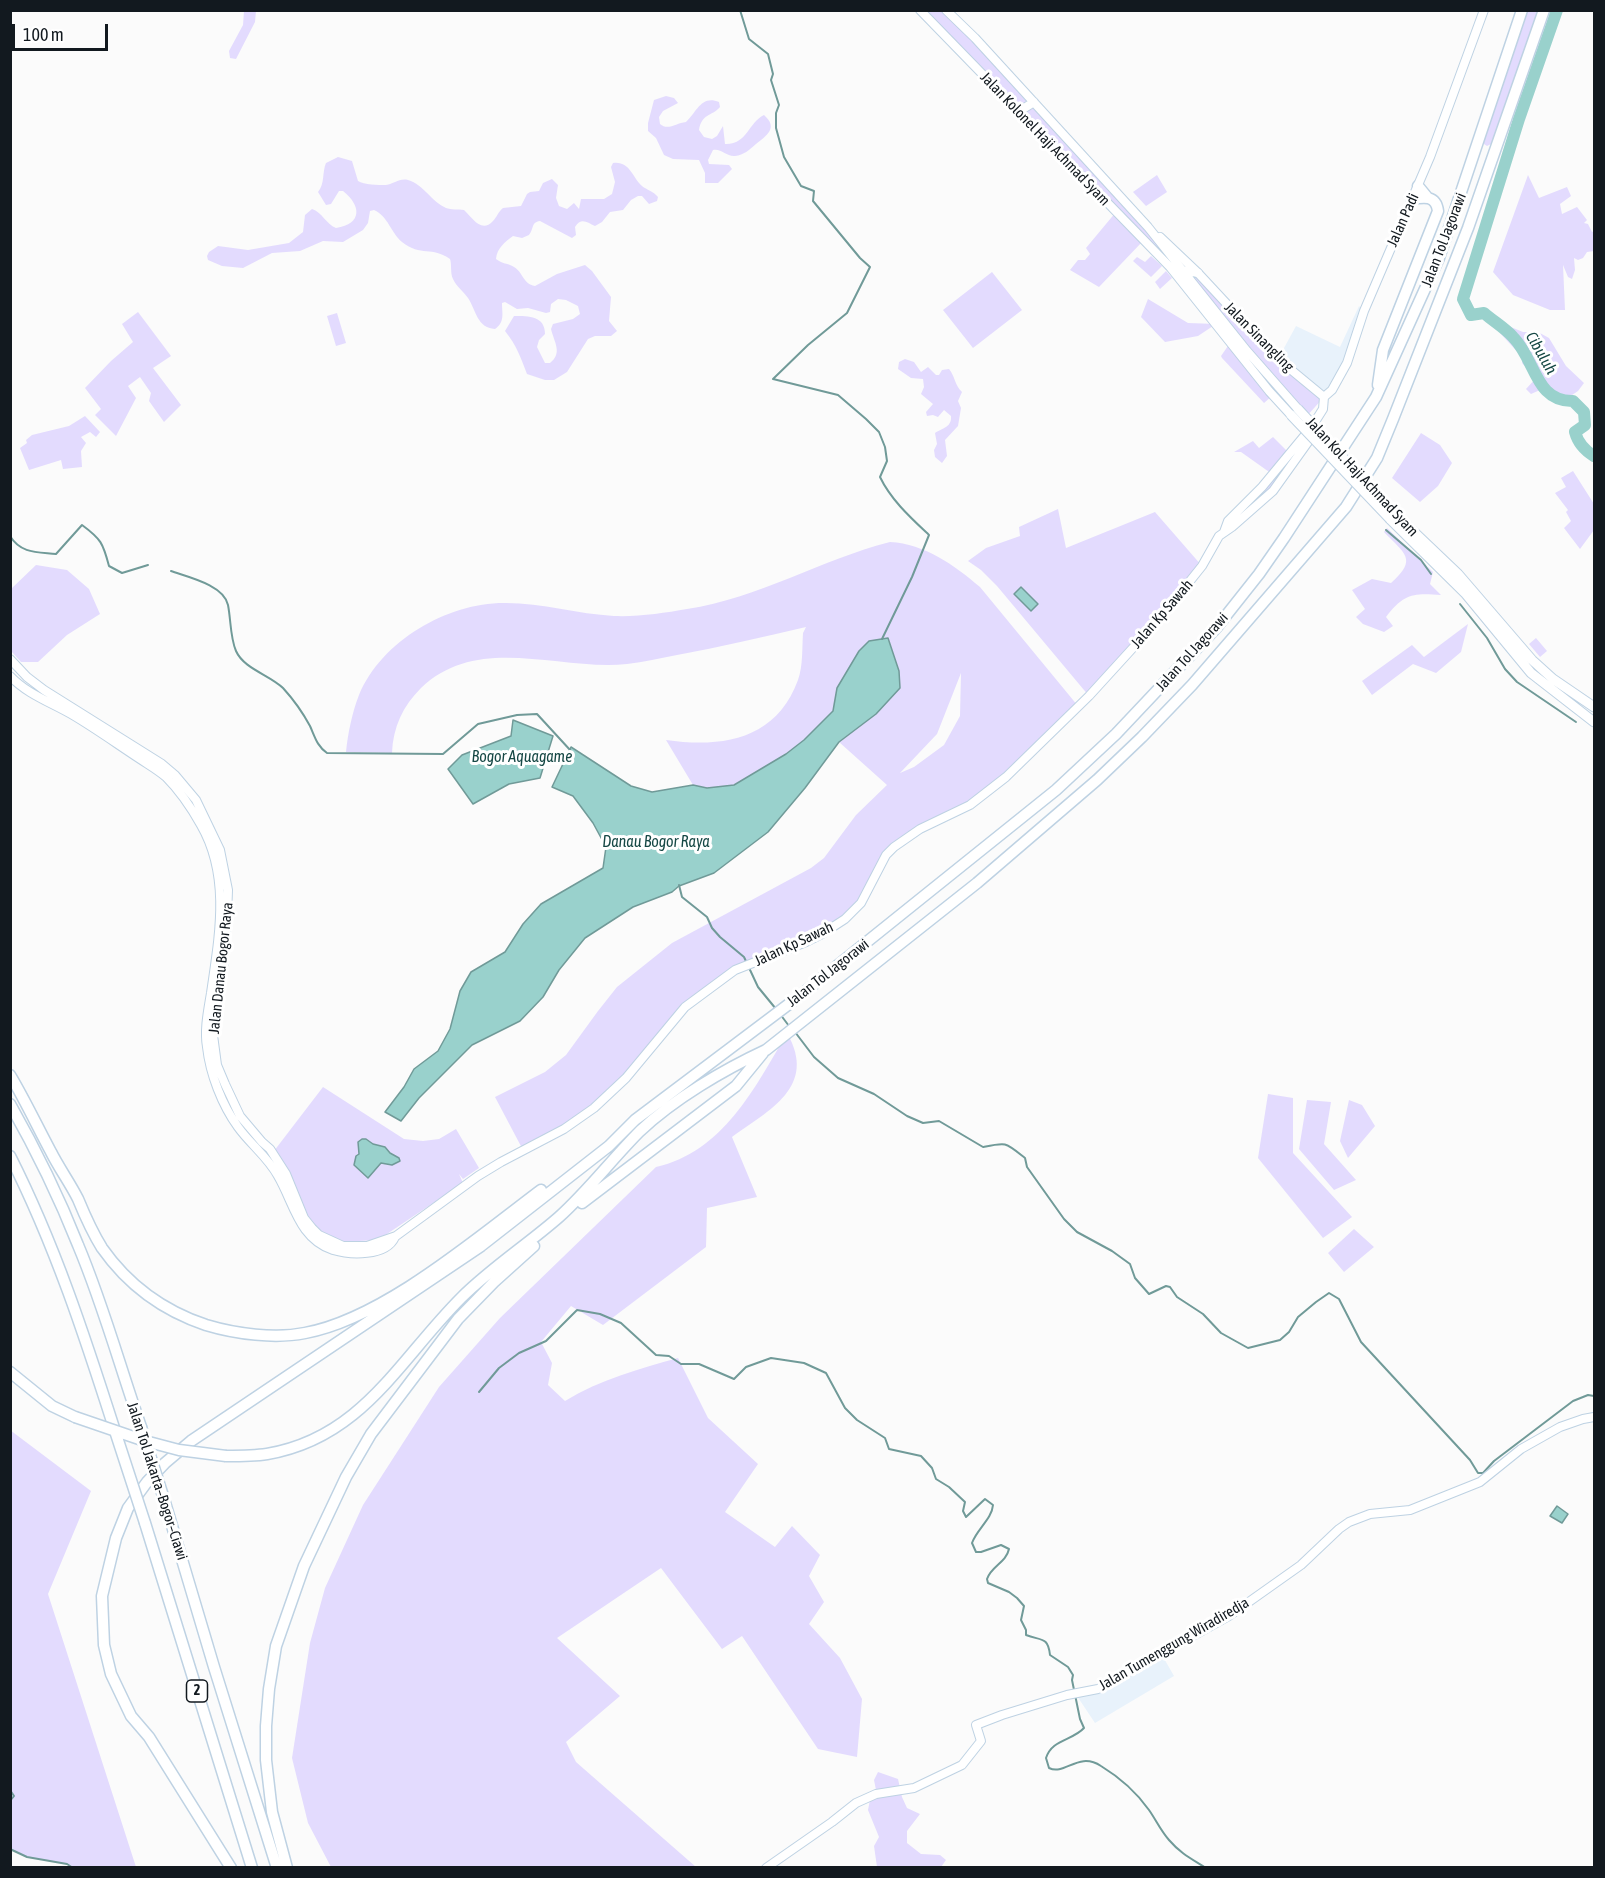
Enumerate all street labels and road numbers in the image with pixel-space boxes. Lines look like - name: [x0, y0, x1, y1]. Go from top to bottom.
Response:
- street label: Jalan Kolonel Haji Achmad Syam: [976, 68, 1114, 210]
- street label: Jalan Padi: [1383, 190, 1423, 250]
- street label: Jalan Tol Jagorawi: [1418, 190, 1470, 290]
- street label: Jalan Sinangling: [1220, 298, 1298, 376]
- street label: Jalan Kol. Haji Achmad Syam: [1302, 414, 1422, 540]
- street label: Jalan Kp Sawah: [1127, 576, 1197, 652]
- street label: Jalan Tol Jagorawi: [1152, 609, 1232, 695]
- street label: Jalan Danau Bogor Raya: [205, 901, 237, 1035]
- street label: Jalan Kp Sawah: [752, 918, 836, 970]
- street label: Jalan Tol Jagorawi: [783, 935, 873, 1011]
- street label: Jalan Tol Jakarta–Bogor–Ciawi: [123, 1400, 191, 1562]
- street label: Jalan Tumenggung Wiradiredja: [1096, 1594, 1252, 1694]
- road number: 2: [186, 1680, 208, 1702]

